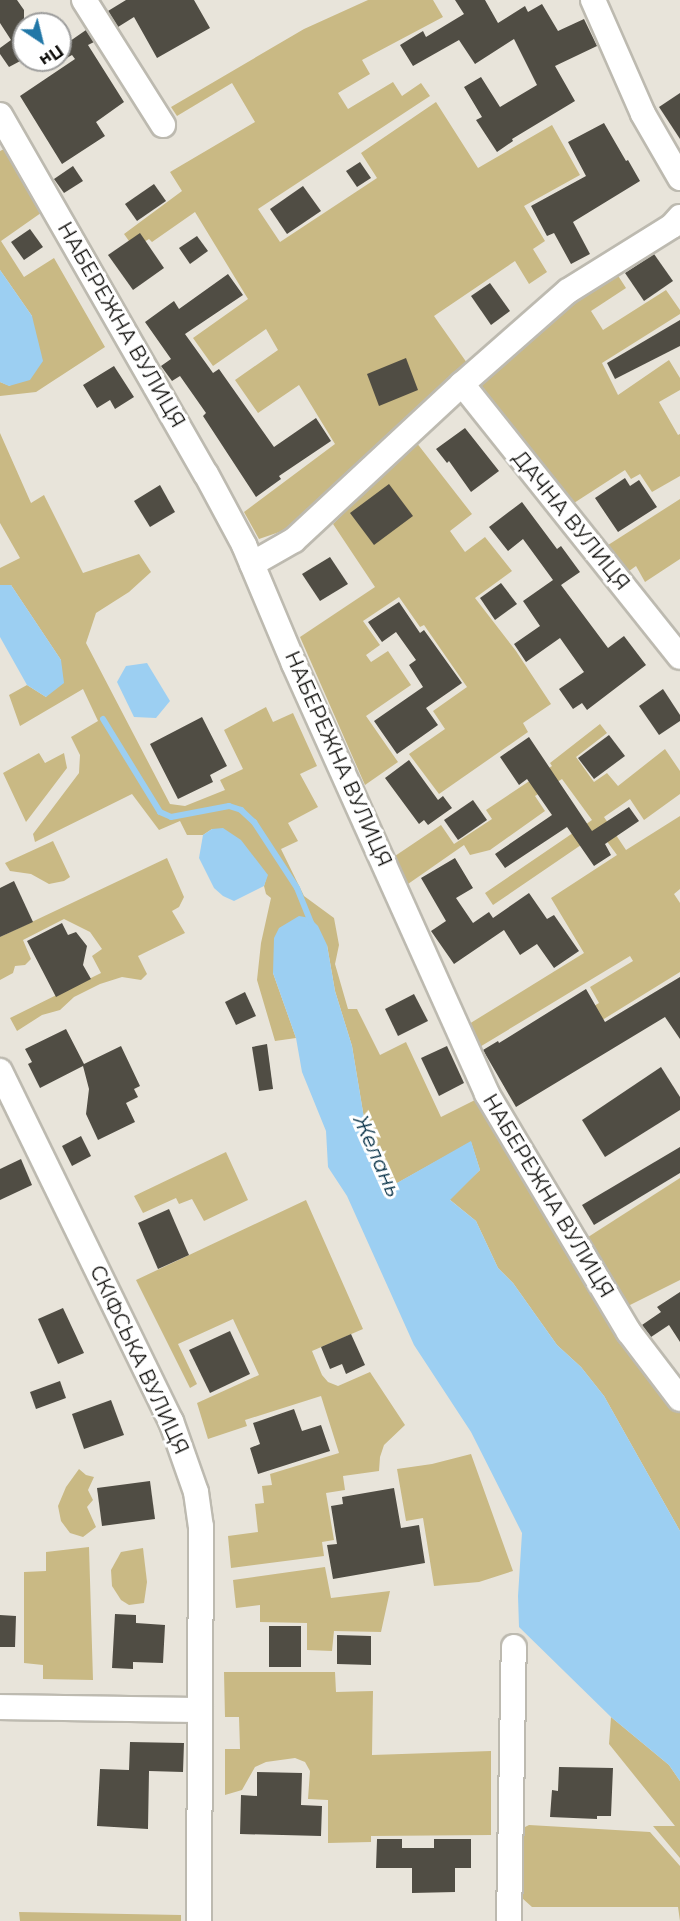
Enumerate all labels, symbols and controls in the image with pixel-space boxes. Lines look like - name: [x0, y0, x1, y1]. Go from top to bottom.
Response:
- north arrow: [12, 12, 72, 72]
- text: Пн: [36, 41, 67, 70]
- street label: НАБЕРЕЖНА ВУЛИЦЯ: [52, 218, 190, 432]
- street label: ДАЧНА ВУЛИЦЯ: [507, 447, 635, 595]
- street label: НАБЕРЕЖНА ВУЛИЦЯ: [280, 647, 396, 871]
- street label: НАБЕРЕЖНА ВУЛИЦЯ: [478, 1090, 618, 1302]
- water label: Желань: [348, 1111, 406, 1201]
- street label: СКІФСЬКА ВУЛИЦЯ: [85, 1262, 193, 1458]

